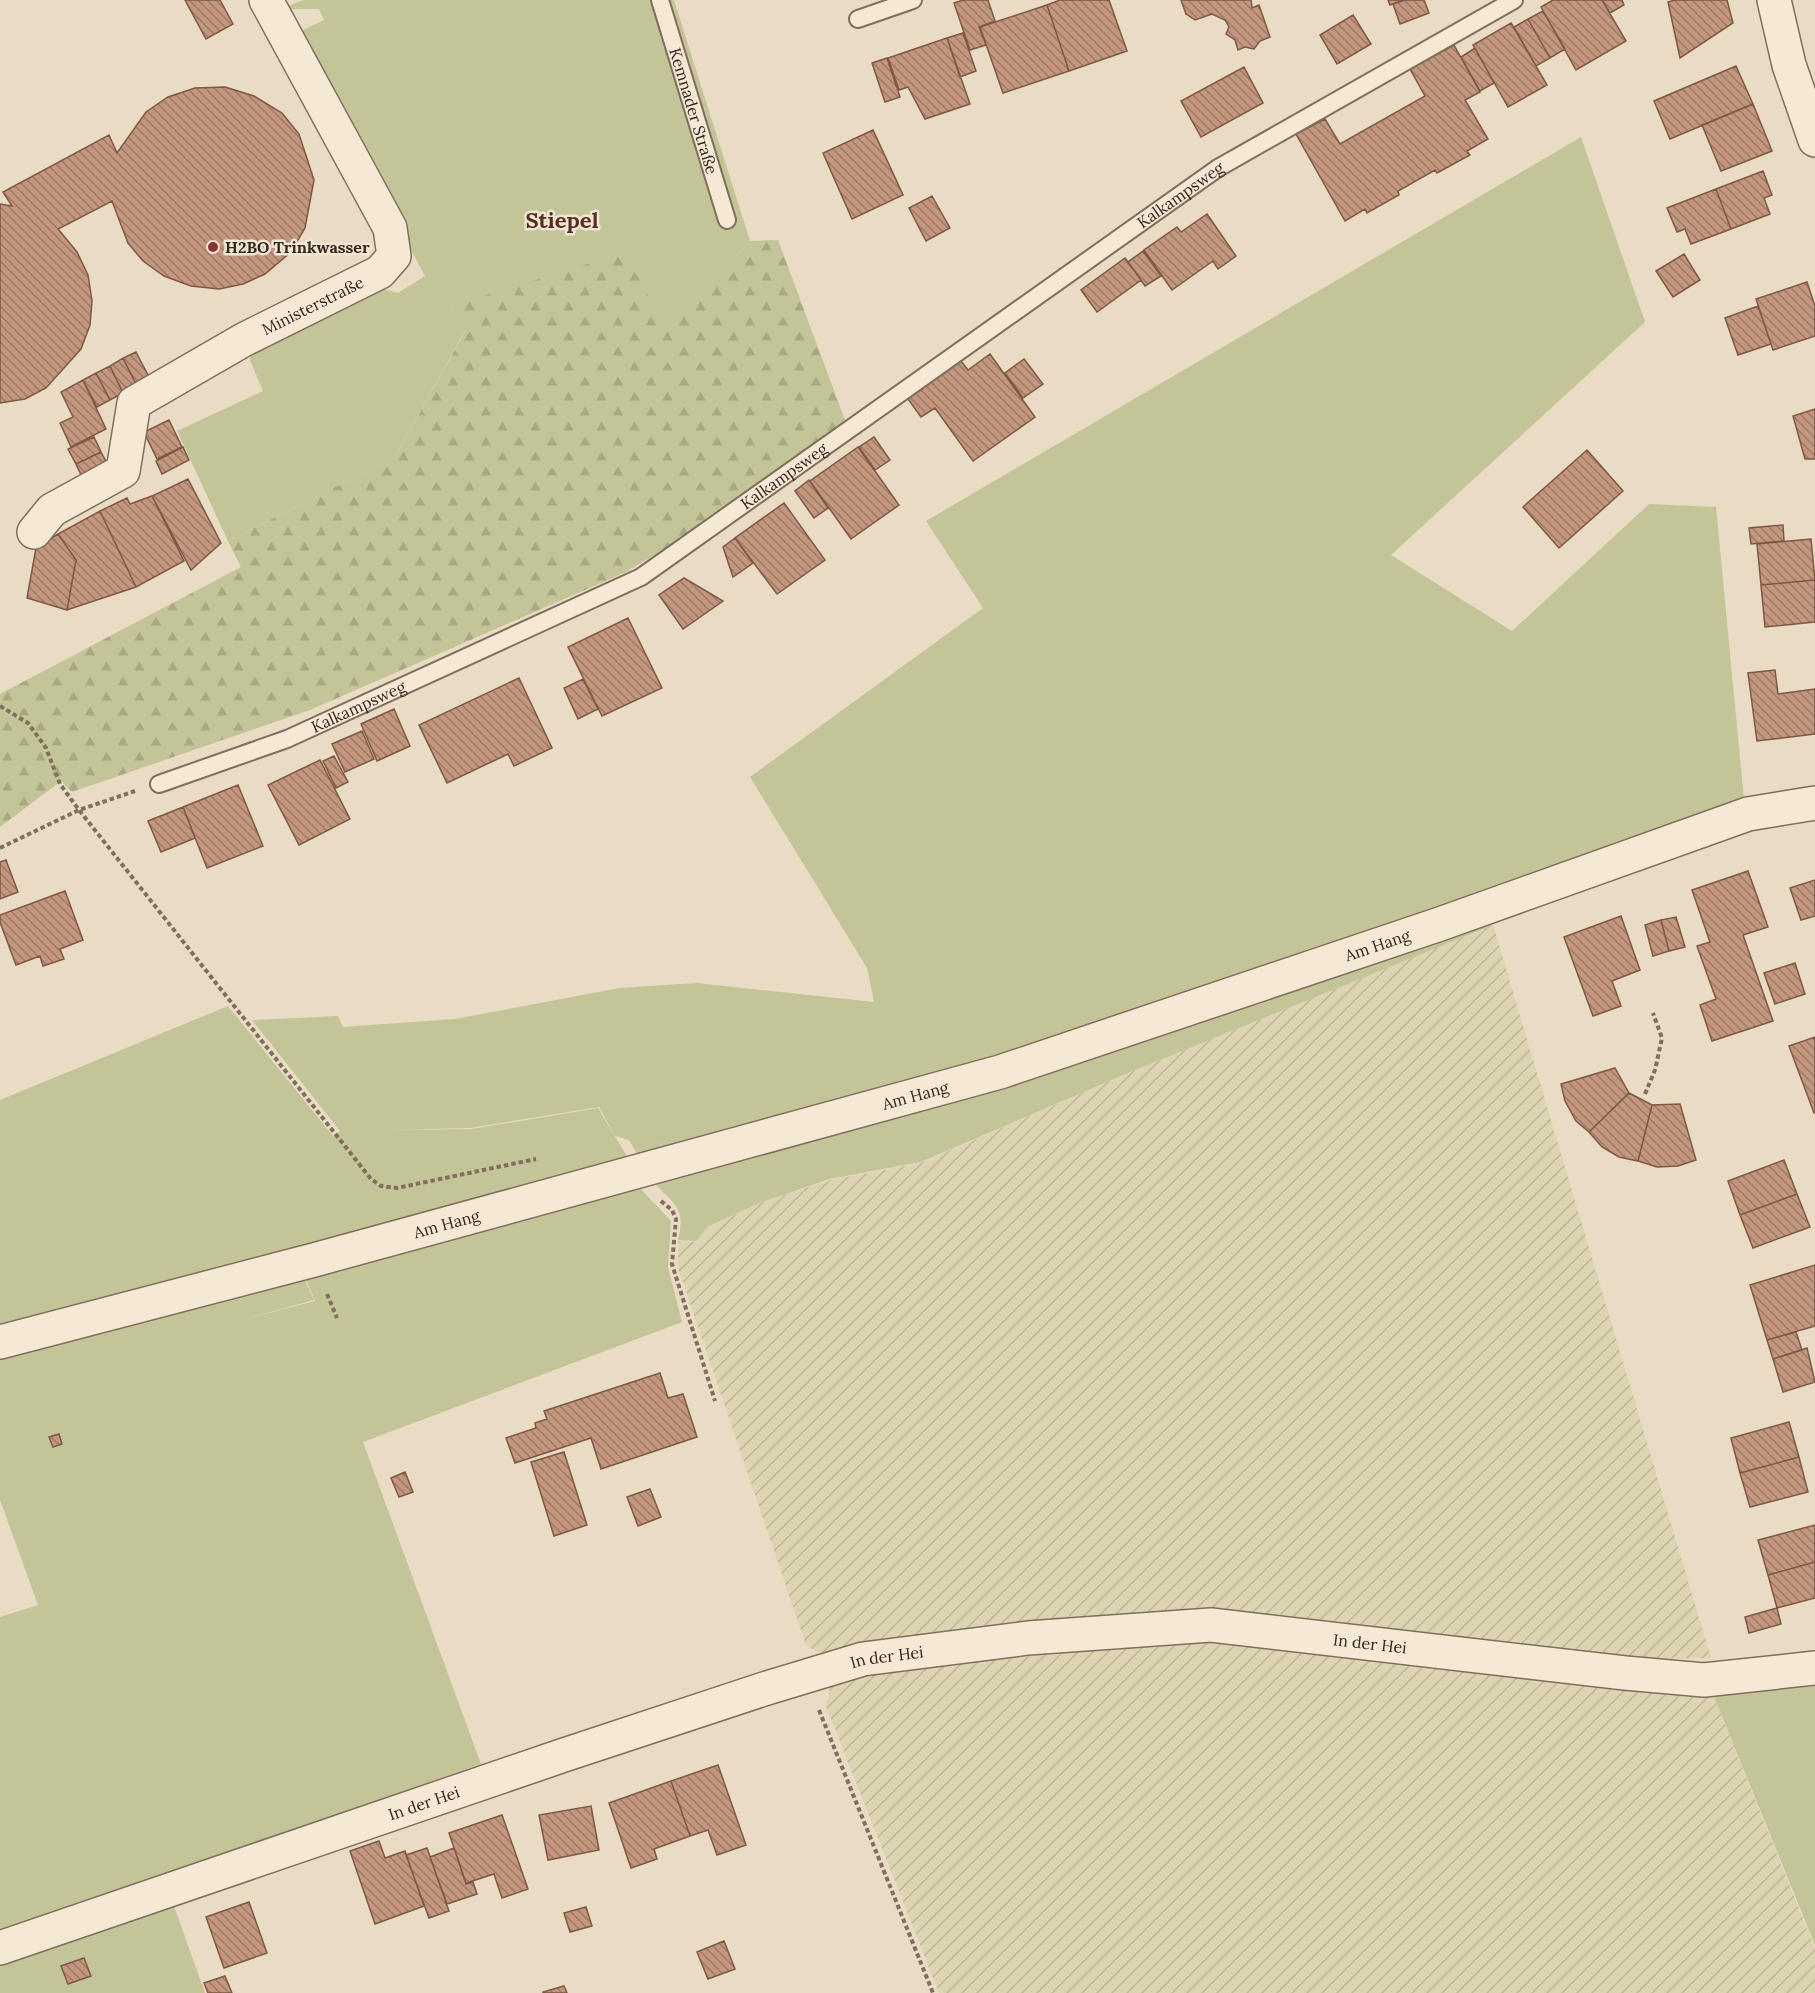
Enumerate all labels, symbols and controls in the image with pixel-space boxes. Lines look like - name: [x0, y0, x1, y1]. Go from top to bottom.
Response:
- street label: Kemnader Straße: [665, 45, 723, 177]
- street label: Kalkampsweg: [1133, 156, 1228, 232]
- district label: Stiepel: [525, 206, 599, 234]
- place label: H2BO Trinkwasser: [225, 237, 370, 257]
- marker: H2BO Trinkwasser: [206, 240, 220, 254]
- street label: Ministerstraße: [259, 272, 367, 339]
- street label: Kalkampsweg: [736, 438, 832, 513]
- street label: Kalkampsweg: [308, 676, 410, 737]
- street label: Am Hang: [1341, 924, 1414, 966]
- street label: Am Hang: [879, 1076, 952, 1114]
- street label: Am Hang: [410, 1205, 483, 1243]
- street label: In der Hei: [1332, 1629, 1408, 1658]
- street label: In der Hei: [848, 1641, 925, 1672]
- street label: In der Hei: [386, 1782, 462, 1824]

